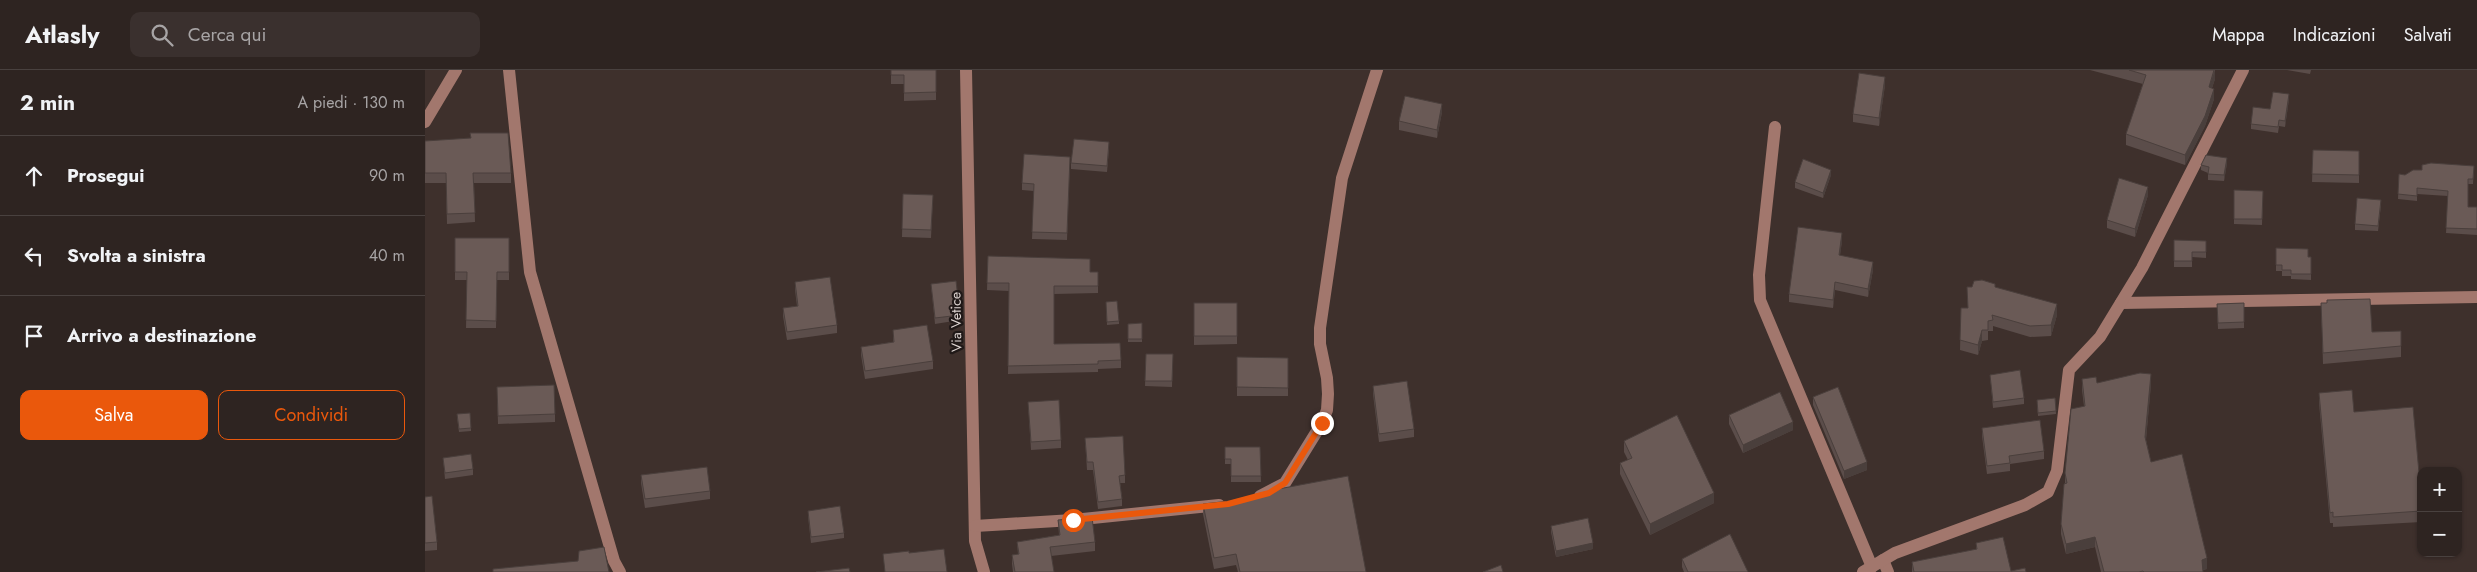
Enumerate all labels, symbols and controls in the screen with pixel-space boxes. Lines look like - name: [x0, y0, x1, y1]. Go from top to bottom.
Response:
- search box: [130, 12, 480, 57]
- text: Atlasly: [25, 17, 100, 52]
- icon: search: [148, 21, 176, 49]
- text: Cerca qui: [188, 21, 266, 48]
- text: Mappa: [2212, 22, 2265, 48]
- text: Indicazioni: [2293, 22, 2376, 48]
- text: Salvati: [2404, 22, 2452, 48]
- text: 2 min: [20, 88, 75, 118]
- text: A piedi · 130 m: [298, 91, 405, 114]
- icon: ahead: [20, 162, 48, 190]
- text: Prosegui: [67, 162, 145, 189]
- text: 90 m: [369, 164, 405, 187]
- icon: left: [20, 242, 48, 270]
- text: Svolta a sinistra: [67, 242, 206, 269]
- text: 40 m: [369, 244, 405, 267]
- street label: Via Vetice: [945, 292, 967, 352]
- icon: arrive: [20, 322, 48, 350]
- text: Arrivo a destinazione: [67, 322, 256, 349]
- button: Salva: [20, 390, 208, 440]
- button: Condividi: [218, 390, 405, 440]
- route end: [1311, 412, 1334, 435]
- map controls: [2417, 467, 2462, 557]
- button: +: [2417, 467, 2462, 512]
- route start: [1062, 509, 1085, 532]
- button: −: [2417, 512, 2462, 557]

